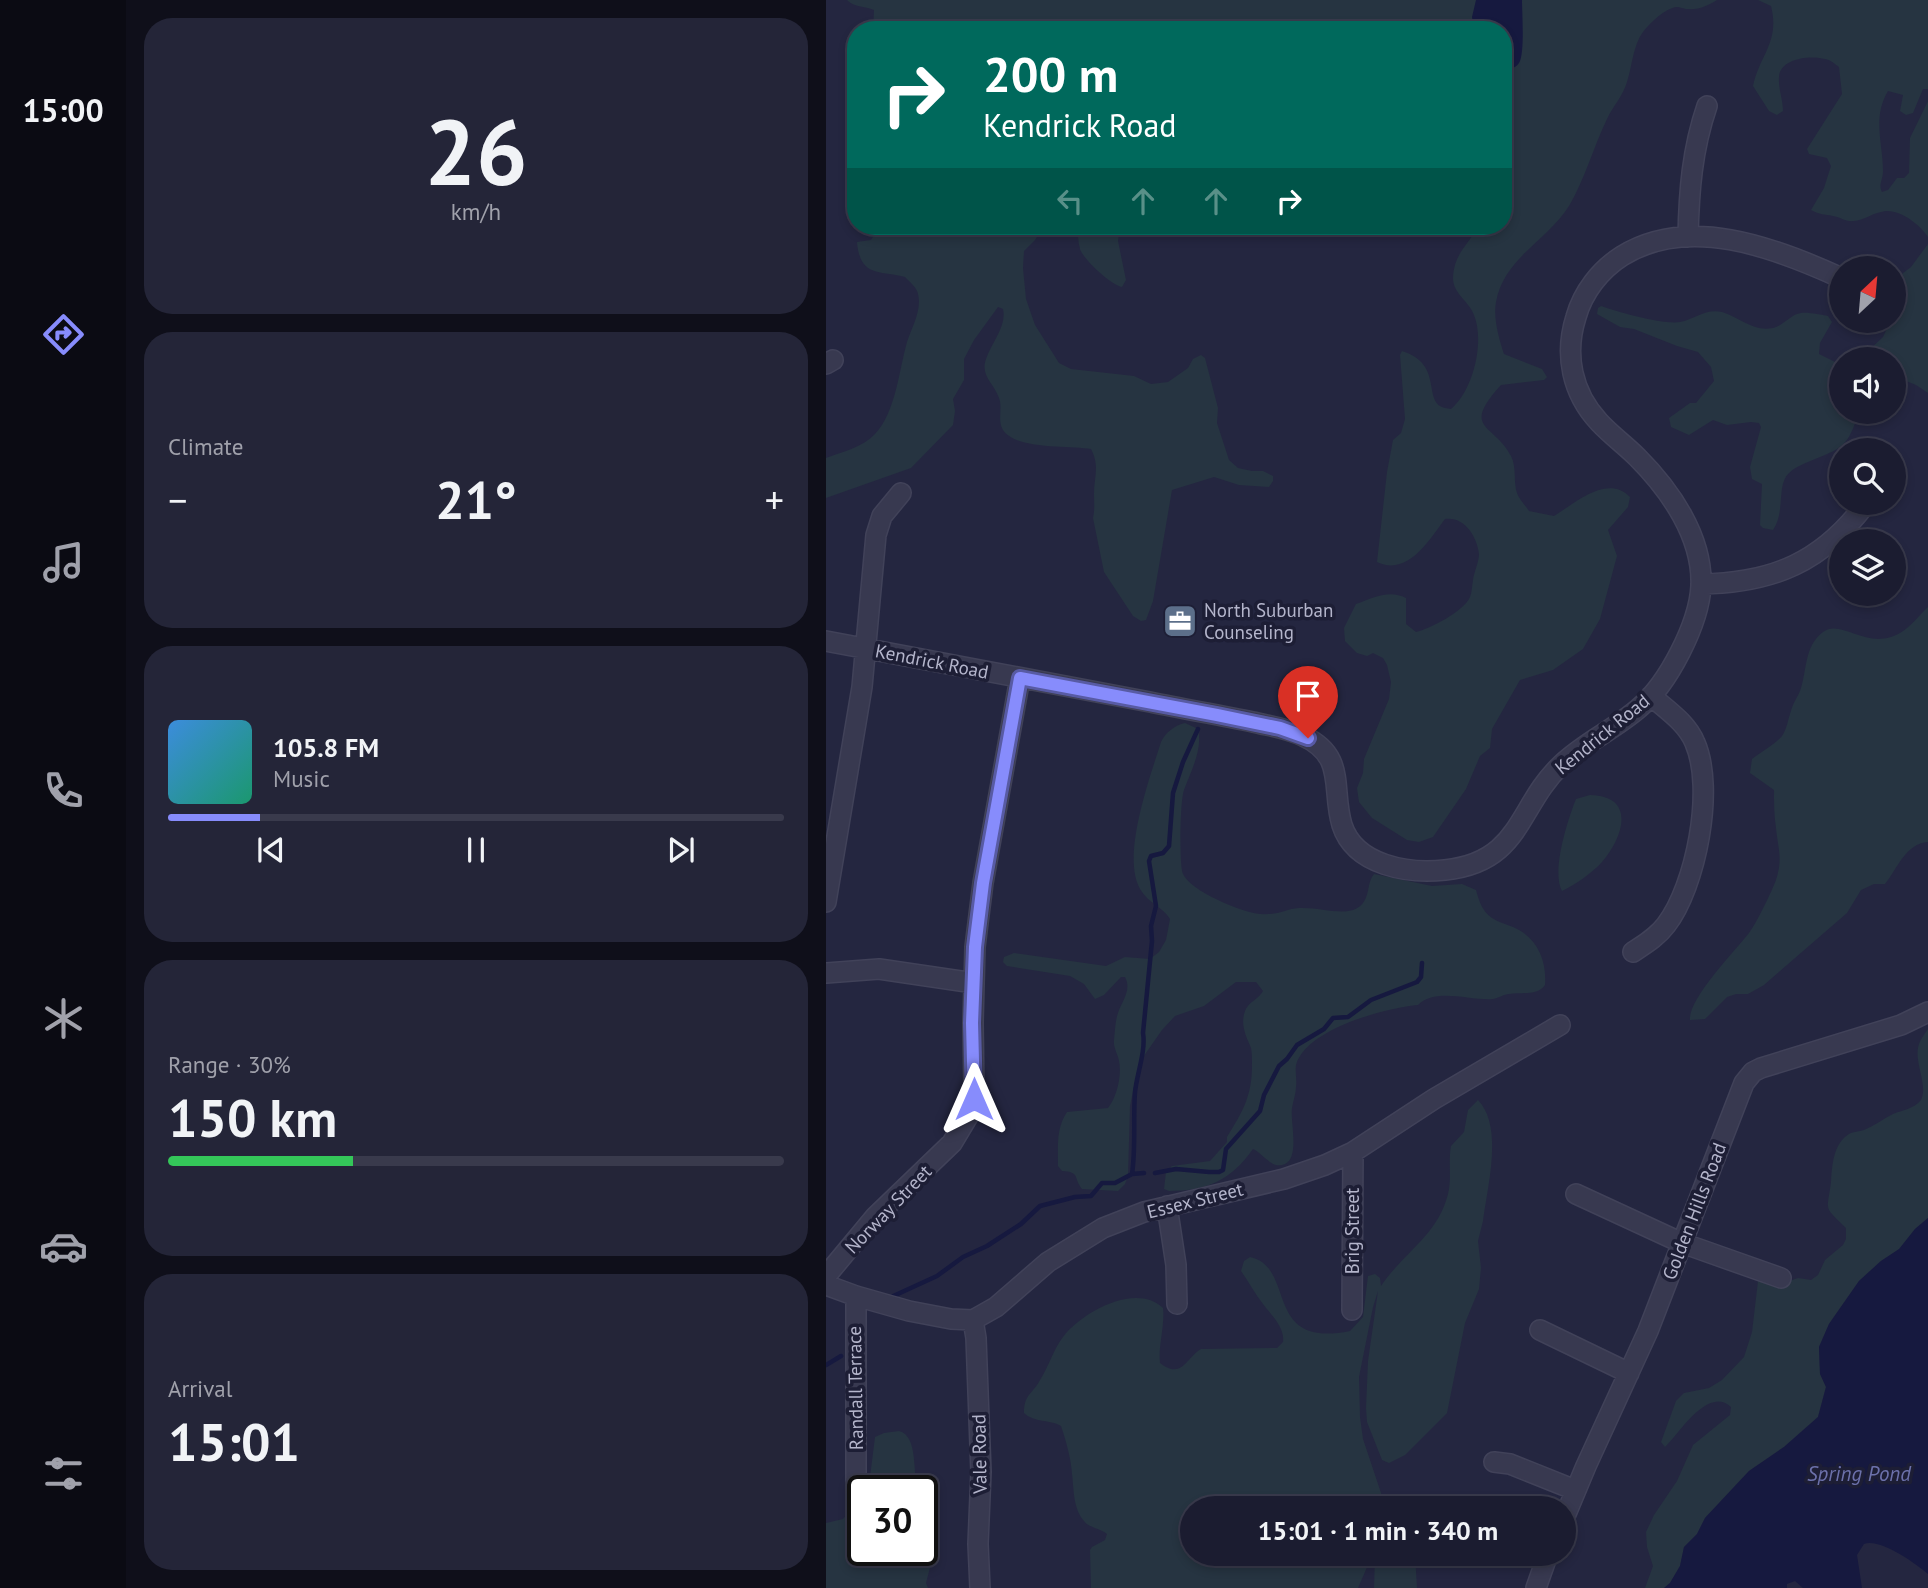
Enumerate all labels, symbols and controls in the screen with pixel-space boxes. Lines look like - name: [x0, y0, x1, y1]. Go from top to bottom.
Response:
- text: 200 m: [983, 42, 1118, 106]
- icon: right: [868, 49, 959, 140]
- text: 15:00: [22, 89, 104, 131]
- text: 26: [424, 92, 528, 210]
- text: Kendrick Road: [983, 104, 1177, 146]
- icon: left: [1051, 182, 1089, 220]
- icon: ahead: [1124, 182, 1162, 220]
- icon: ahead: [1197, 182, 1235, 220]
- icon: right: [1270, 182, 1308, 220]
- text: km/h: [451, 197, 501, 226]
- north arrow: [1829, 256, 1906, 332]
- map controls: [1829, 256, 1906, 606]
- icon: directions: [39, 310, 88, 359]
- button: sound: [1829, 347, 1906, 424]
- text: Climate: [168, 432, 243, 461]
- button: search: [1829, 438, 1906, 515]
- text: 21°: [435, 466, 517, 533]
- text: −: [168, 475, 187, 524]
- text: +: [765, 475, 784, 524]
- button: layers: [1829, 529, 1906, 606]
- icon: music: [39, 538, 88, 587]
- place label: North Suburban Counseling: [1204, 598, 1333, 644]
- office icon: North Suburban Counseling: [1161, 602, 1199, 640]
- street label: Kendrick Road: [873, 638, 991, 684]
- pin: [1278, 666, 1338, 738]
- icon: arrive: [1289, 677, 1327, 715]
- street label: Kendrick Road: [1550, 689, 1654, 779]
- text: 105.8 FM: [273, 731, 379, 764]
- text: Music: [273, 764, 330, 793]
- icon: phone: [39, 766, 88, 815]
- icon: previous: [252, 831, 290, 869]
- icon: pause: [457, 831, 495, 869]
- icon: next: [662, 831, 700, 869]
- icon: climate: [39, 994, 88, 1043]
- text: Range · 30%: [168, 1050, 291, 1079]
- position arrow: [937, 1062, 1011, 1136]
- text: 150 km: [168, 1084, 337, 1151]
- street label: Golden Hills Road: [1657, 1139, 1731, 1283]
- street label: Norway Street: [840, 1159, 937, 1259]
- street label: Essex Street: [1144, 1176, 1246, 1224]
- street label: Brig Street: [1340, 1187, 1364, 1274]
- icon: car: [39, 1222, 88, 1271]
- street label: Randall Terrace: [842, 1326, 868, 1450]
- text: Arrival: [168, 1374, 232, 1403]
- text: 15:01: [168, 1408, 300, 1475]
- street label: Vale Road: [966, 1414, 992, 1495]
- icon: filters: [39, 1449, 88, 1498]
- water label: Spring Pond: [1807, 1460, 1912, 1487]
- speed limit sign: 30: [847, 1475, 938, 1566]
- text: 15:01 · 1 min · 340 m: [1258, 1514, 1498, 1547]

